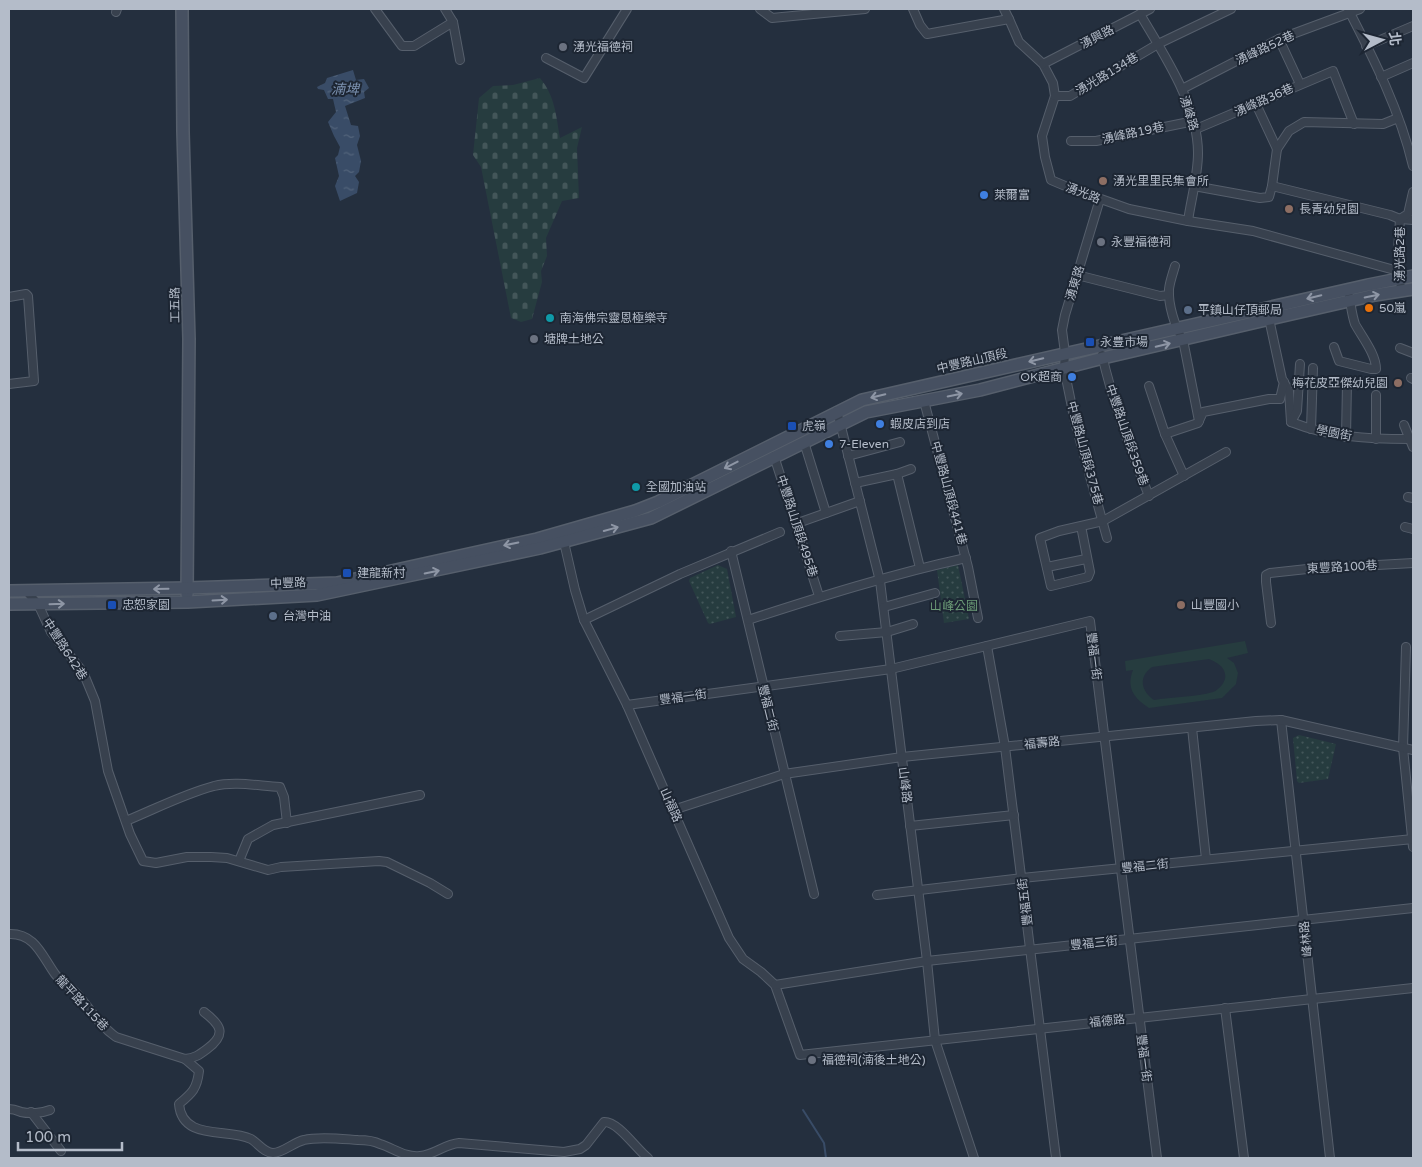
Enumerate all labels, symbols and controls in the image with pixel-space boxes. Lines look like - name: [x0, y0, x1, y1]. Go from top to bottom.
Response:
- north arrow: [1357, 15, 1407, 65]
- street label: 湧興路: [1078, 23, 1116, 51]
- street label: 湧峰路52巷: [1233, 28, 1297, 68]
- text: 北: [1385, 31, 1404, 47]
- place label: 湧光福德祠: [573, 40, 633, 54]
- marker: 湧光福德祠: [557, 41, 569, 53]
- street label: 湧光路134巷: [1073, 50, 1141, 98]
- water label: 湳埤: [331, 81, 361, 98]
- street label: 湧峰路36巷: [1232, 81, 1296, 119]
- street label: 湧峰路: [1177, 94, 1201, 132]
- street label: 湧峰路19巷: [1101, 120, 1165, 146]
- place label: 湧光里里民集會所: [1113, 174, 1209, 188]
- marker: 湧光里里民集會所: [1097, 175, 1109, 187]
- street label: 湧光路: [1064, 180, 1102, 206]
- place label: 萊爾富: [994, 188, 1030, 202]
- marker: 萊爾富: [978, 189, 990, 201]
- place label: 長青幼兒園: [1299, 202, 1359, 216]
- marker: 長青幼兒園: [1283, 203, 1295, 215]
- street label: 湧光路2巷: [1393, 226, 1407, 282]
- place label: 永豐福德祠: [1111, 235, 1171, 249]
- marker: 永豐福德祠: [1095, 236, 1107, 248]
- street label: 湧東路: [1063, 264, 1087, 302]
- street label: 工五路: [168, 287, 182, 323]
- one-way arrow: [1364, 291, 1380, 300]
- one-way arrow: [1307, 293, 1323, 302]
- place label: 50嵐: [1379, 301, 1406, 315]
- marker: 50嵐: [1363, 302, 1375, 314]
- place label: 平鎮山仔頂郵局: [1198, 303, 1282, 317]
- marker: 平鎮山仔頂郵局: [1182, 304, 1194, 316]
- place label: 南海佛宗靈恩極樂寺: [560, 311, 668, 325]
- marker: 南海佛宗靈恩極樂寺: [544, 312, 556, 324]
- place label: 塘牌土地公: [544, 332, 604, 346]
- marker: 塘牌土地公: [528, 333, 540, 345]
- place label: 永豊市場: [1100, 335, 1148, 349]
- marker: 永豊市場: [1084, 336, 1096, 348]
- one-way arrow: [1154, 340, 1170, 349]
- street label: 中豐路山頂段: [935, 346, 1009, 376]
- one-way arrow: [1029, 356, 1045, 365]
- place label: OK超商: [1020, 370, 1062, 384]
- marker: OK超商: [1066, 371, 1078, 383]
- place label: 梅花皮亞傑幼兒園: [1292, 376, 1388, 390]
- marker: 梅花皮亞傑幼兒園: [1392, 377, 1404, 389]
- street label: 中豐路山頂段359巷: [1103, 382, 1151, 488]
- one-way arrow: [947, 389, 963, 399]
- one-way arrow: [870, 392, 886, 401]
- street label: 中豐路山頂段375巷: [1064, 400, 1106, 506]
- place label: 蝦皮店到店: [890, 417, 950, 431]
- marker: 蝦皮店到店: [874, 418, 886, 430]
- place label: 虎嶺: [802, 419, 826, 433]
- marker: 虎嶺: [786, 420, 798, 432]
- street label: 學園街: [1315, 423, 1353, 443]
- place label: 7-Eleven: [839, 437, 889, 451]
- marker: 7-Eleven: [823, 438, 835, 450]
- street label: 中豐路山頂段441巷: [928, 440, 970, 546]
- one-way arrow: [724, 461, 739, 470]
- street label: 中豐路山頂段495巷: [774, 473, 820, 579]
- place label: 全國加油站: [646, 480, 706, 494]
- marker: 全國加油站: [630, 481, 642, 493]
- one-way arrow: [602, 524, 618, 534]
- one-way arrow: [504, 540, 520, 549]
- street label: 東豐路100巷: [1306, 558, 1378, 576]
- place label: 建龍新村: [357, 566, 406, 580]
- one-way arrow: [424, 566, 440, 576]
- marker: 建龍新村: [341, 567, 353, 579]
- street label: 中豐路: [270, 575, 306, 591]
- one-way arrow: [153, 584, 169, 594]
- one-way arrow: [212, 596, 228, 605]
- place label: 忠恕家園: [122, 598, 170, 612]
- place label: 山豐國小: [1191, 598, 1239, 612]
- one-way arrow: [49, 599, 65, 608]
- marker: 忠恕家園: [106, 599, 118, 611]
- park label: 山峰公園: [930, 599, 978, 613]
- marker: 山豐國小: [1175, 599, 1187, 611]
- place label: 台灣中油: [283, 609, 331, 623]
- marker: 台灣中油: [267, 610, 279, 622]
- street label: 中豐路642巷: [40, 616, 90, 682]
- street label: 豐福一街: [1084, 631, 1104, 681]
- street label: 豐福二街: [755, 683, 781, 733]
- street label: 豐福一街: [658, 687, 708, 707]
- street label: 福壽路: [1023, 734, 1061, 752]
- street label: 山峰路: [896, 766, 914, 804]
- street label: 山福路: [657, 786, 685, 824]
- street label: 豐福二街: [1120, 857, 1170, 875]
- street label: 豐福五街: [1015, 877, 1035, 927]
- street label: 峰林路: [1297, 920, 1315, 958]
- street label: 豐福三街: [1069, 934, 1119, 952]
- street label: 龍平路115巷: [53, 972, 111, 1034]
- street label: 福德路: [1088, 1012, 1126, 1030]
- street label: 豐福一街: [1134, 1033, 1154, 1083]
- place label: 福德祠(湳後土地公): [822, 1053, 926, 1067]
- marker: 福德祠(湳後土地公): [806, 1054, 818, 1066]
- scale bar: [18, 1120, 121, 1152]
- text: 100 m: [25, 1128, 71, 1146]

